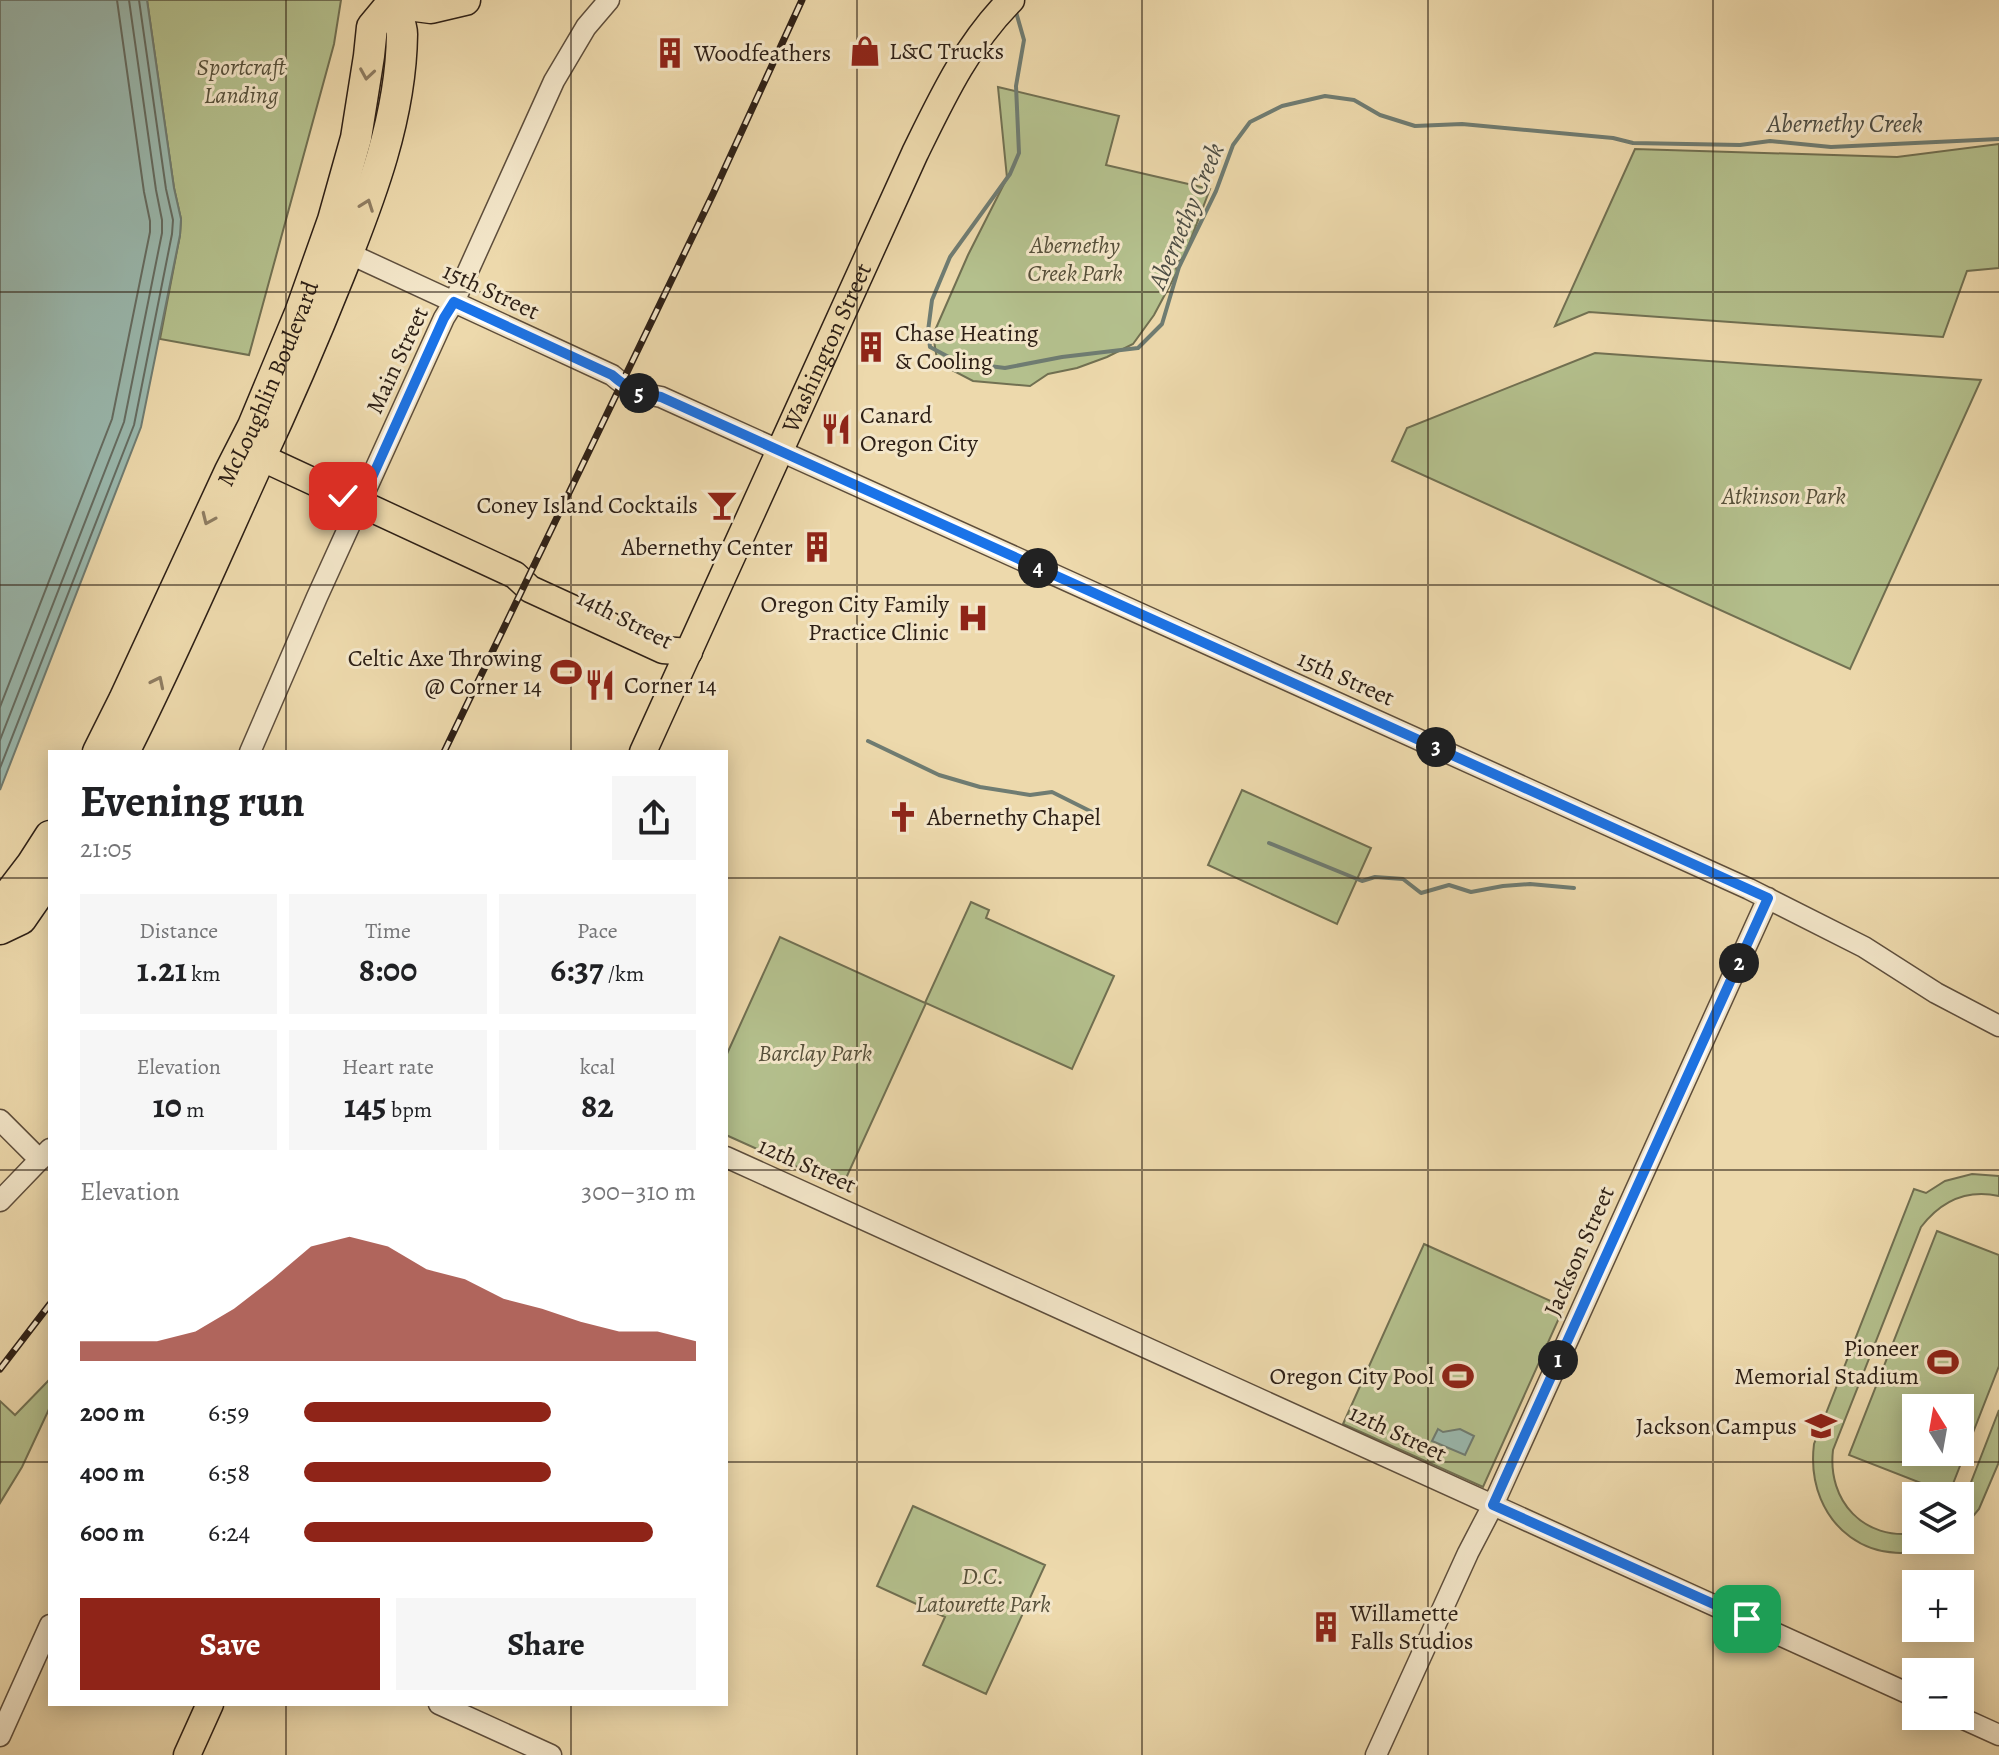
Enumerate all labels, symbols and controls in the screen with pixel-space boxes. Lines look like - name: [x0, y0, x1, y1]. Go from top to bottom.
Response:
- shop icon: L&C Trucks: [848, 34, 882, 68]
- place label: L&C Trucks: [889, 35, 1004, 67]
- building icon: Woodfeathers: [653, 36, 687, 70]
- place label: Woodfeathers: [693, 37, 831, 69]
- park label: Sportcraft Landing: [197, 51, 286, 111]
- one-way arrow: [359, 67, 376, 81]
- water label: Abernethy Creek: [1765, 106, 1923, 141]
- water label: Abernethy Creek: [1139, 137, 1233, 296]
- one-way arrow: [357, 199, 373, 213]
- park label: Abernethy Creek Park: [1027, 229, 1123, 289]
- street label: 15th Street: [438, 255, 545, 327]
- street label: Washington Street: [774, 258, 879, 439]
- street label: McLoughlin Boulevard: [209, 276, 326, 491]
- street label: Main Street: [358, 301, 436, 419]
- place label: Chase Heating & Cooling: [895, 317, 1039, 377]
- building icon: Chase Heating & Cooling: [854, 330, 888, 364]
- pin: 5: [619, 373, 659, 413]
- text: 5: [634, 378, 644, 408]
- place label: Canard Oregon City: [860, 399, 978, 459]
- restaurant icon: Canard Oregon City: [819, 412, 853, 446]
- pin: [309, 462, 377, 530]
- icon: check: [321, 474, 365, 518]
- park label: Atkinson Park: [1720, 480, 1846, 512]
- bar icon: Coney Island Cocktails: [705, 488, 739, 522]
- place label: Coney Island Cocktails: [477, 489, 698, 521]
- one-way arrow: [202, 511, 218, 525]
- building icon: Abernethy Center: [800, 530, 834, 564]
- place label: Abernethy Center: [620, 531, 793, 563]
- pin: 4: [1018, 548, 1058, 588]
- text: 4: [1033, 553, 1043, 583]
- street label: 14th Street: [572, 581, 678, 657]
- place label: Oregon City Family Practice Clinic: [761, 588, 949, 648]
- hospital icon: Oregon City Family Practice Clinic: [956, 601, 990, 635]
- place label: Celtic Axe Throwing @ Corner 14: [348, 642, 542, 702]
- street label: 15th Street: [1292, 642, 1400, 714]
- sports icon: Celtic Axe Throwing @ Corner 14: [549, 655, 583, 689]
- restaurant icon: Corner 14: [583, 668, 617, 702]
- place label: Corner 14: [624, 669, 717, 701]
- one-way arrow: [148, 676, 164, 691]
- pin: 3: [1416, 727, 1456, 767]
- text: 3: [1431, 732, 1441, 762]
- text: Evening run: [80, 771, 305, 831]
- button: share: [612, 776, 696, 860]
- church icon: Abernethy Chapel: [886, 800, 920, 834]
- place label: Abernethy Chapel: [926, 801, 1101, 833]
- text: 21:05: [80, 831, 132, 866]
- text: Distance: [139, 916, 218, 946]
- text: Time: [365, 916, 411, 946]
- text: Pace: [577, 916, 618, 946]
- pin: 2: [1719, 943, 1759, 983]
- text: 1.21: [137, 946, 187, 993]
- text: 8:00: [359, 946, 417, 993]
- text: 6:37: [550, 946, 603, 993]
- text: 2: [1734, 948, 1744, 978]
- text: km: [187, 959, 221, 989]
- text: /km: [603, 959, 644, 989]
- park label: Barclay Park: [758, 1037, 872, 1069]
- text: Elevation: [136, 1052, 221, 1082]
- text: Heart rate: [342, 1052, 434, 1082]
- text: kcal: [580, 1052, 615, 1082]
- text: 10: [153, 1082, 182, 1129]
- text: 145: [344, 1082, 387, 1129]
- text: 82: [581, 1082, 614, 1129]
- text: m: [182, 1095, 205, 1125]
- text: bpm: [387, 1095, 432, 1125]
- street label: 12th Street: [753, 1129, 861, 1201]
- text: Elevation: [80, 1174, 180, 1209]
- text: 300–310 m: [581, 1174, 696, 1209]
- street label: Jackson Street: [1536, 1181, 1622, 1321]
- place label: Pioneer Memorial Stadium: [1734, 1332, 1919, 1392]
- pin: 1: [1538, 1340, 1578, 1380]
- text: 1: [1554, 1345, 1562, 1375]
- sports icon: Pioneer Memorial Stadium: [1926, 1345, 1960, 1379]
- sports icon: Oregon City Pool: [1441, 1359, 1475, 1393]
- place label: Oregon City Pool: [1269, 1360, 1434, 1392]
- north arrow: [1902, 1394, 1974, 1466]
- map controls: [1902, 1394, 1974, 1730]
- text: 200 m: [80, 1395, 145, 1430]
- text: 6:59: [208, 1395, 249, 1430]
- street label: 12th Street: [1344, 1396, 1452, 1470]
- school or university icon: Jackson Campus: [1804, 1409, 1838, 1443]
- place label: Jackson Campus: [1636, 1410, 1797, 1442]
- text: 400 m: [80, 1455, 145, 1490]
- text: 6:58: [208, 1455, 250, 1490]
- button: layers: [1902, 1482, 1974, 1554]
- text: 600 m: [80, 1515, 145, 1550]
- text: 6:24: [208, 1515, 250, 1550]
- park label: D.C. Latourette Park: [915, 1560, 1051, 1620]
- button: +: [1902, 1570, 1974, 1642]
- pin: [1713, 1585, 1781, 1653]
- place label: Willamette Falls Studios: [1349, 1597, 1473, 1657]
- icon: arrive: [1725, 1597, 1769, 1641]
- button: Save: [80, 1598, 380, 1690]
- button: Share: [396, 1598, 696, 1690]
- building icon: Willamette Falls Studios: [1309, 1610, 1343, 1644]
- button: −: [1902, 1658, 1974, 1730]

